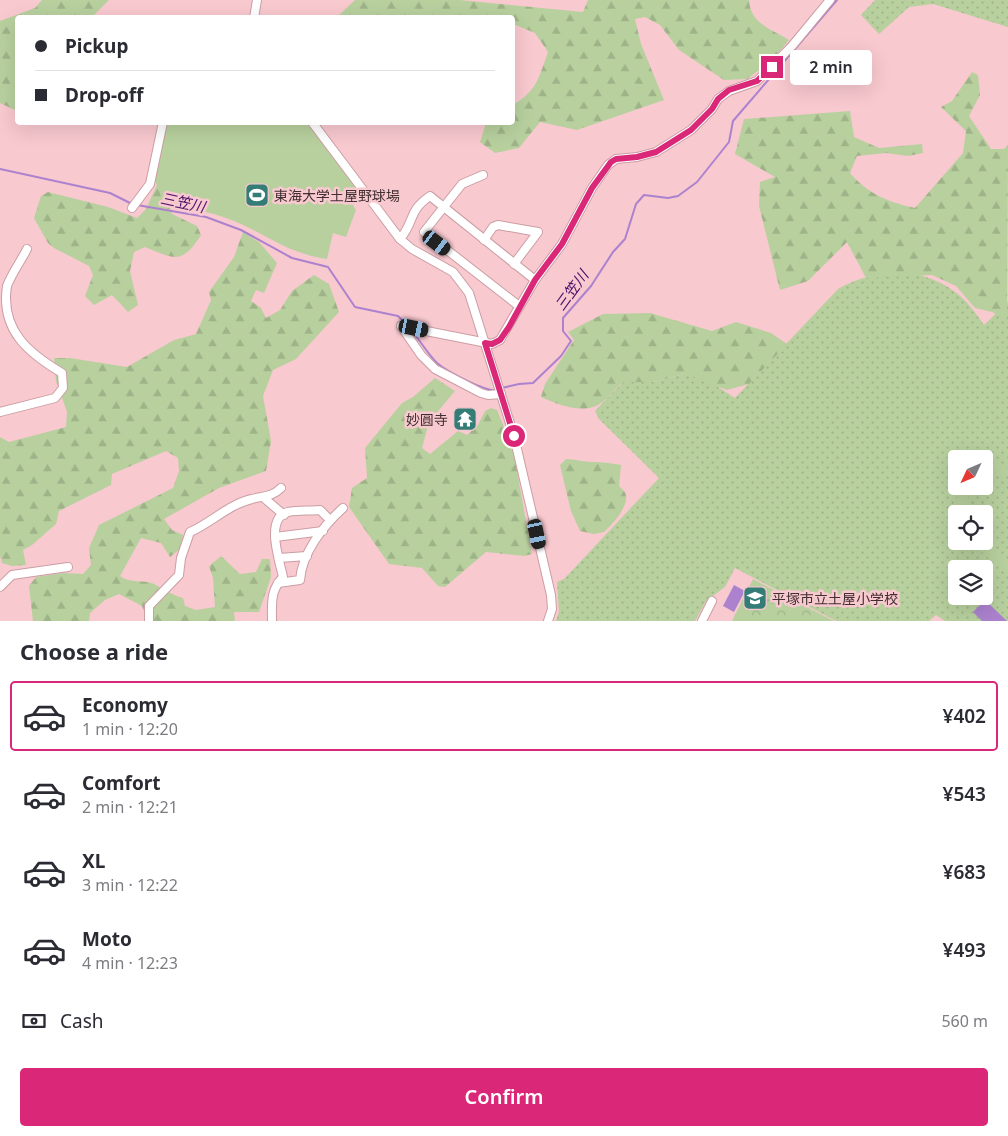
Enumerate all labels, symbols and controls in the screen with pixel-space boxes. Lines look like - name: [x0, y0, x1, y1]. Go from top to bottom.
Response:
- text: Pickup: [65, 33, 128, 59]
- callout: 2 min: [790, 50, 872, 84]
- route end: [761, 56, 783, 78]
- text: 2 min: [809, 56, 853, 78]
- text: Drop-off: [65, 82, 144, 108]
- sports icon: 東海大学土屋野球場: [244, 182, 270, 208]
- place label: 東海大学土屋野球場: [274, 186, 400, 205]
- water label: 三笠川: [159, 188, 209, 217]
- car: [420, 228, 453, 258]
- water label: 三笠川: [550, 264, 593, 314]
- car: [397, 318, 430, 338]
- temple icon: 妙圓寺: [452, 406, 478, 432]
- place label: 妙圓寺: [406, 410, 448, 429]
- route start: [503, 425, 525, 447]
- north arrow: [948, 450, 992, 495]
- map controls: [948, 450, 993, 605]
- button: locate: [948, 505, 993, 550]
- car: [526, 518, 547, 550]
- button: layers: [948, 560, 993, 605]
- school or university icon: 平塚市立土屋小学校: [742, 585, 768, 611]
- place label: 平塚市立土屋小学校: [772, 589, 898, 608]
- text: Choose a ride: [20, 636, 168, 666]
- text: Economy: [82, 692, 168, 718]
- icon: car: [22, 694, 67, 739]
- text: ¥402: [943, 703, 986, 729]
- text: 1 min · 12:20: [82, 718, 178, 740]
- text: Comfort: [82, 770, 161, 796]
- icon: car: [22, 772, 67, 817]
- text: ¥543: [943, 781, 986, 807]
- text: 2 min · 12:21: [82, 796, 178, 818]
- text: XL: [82, 848, 105, 874]
- icon: car: [22, 850, 67, 895]
- text: ¥683: [943, 859, 986, 885]
- text: 3 min · 12:22: [82, 874, 178, 896]
- text: Moto: [82, 926, 132, 952]
- icon: car: [22, 928, 67, 973]
- text: ¥493: [943, 937, 986, 963]
- text: 4 min · 12:23: [82, 952, 178, 974]
- icon: cash: [20, 1007, 48, 1035]
- text: Cash: [60, 1008, 104, 1034]
- text: 560 m: [941, 1010, 988, 1032]
- button: Confirm: [20, 1068, 988, 1126]

